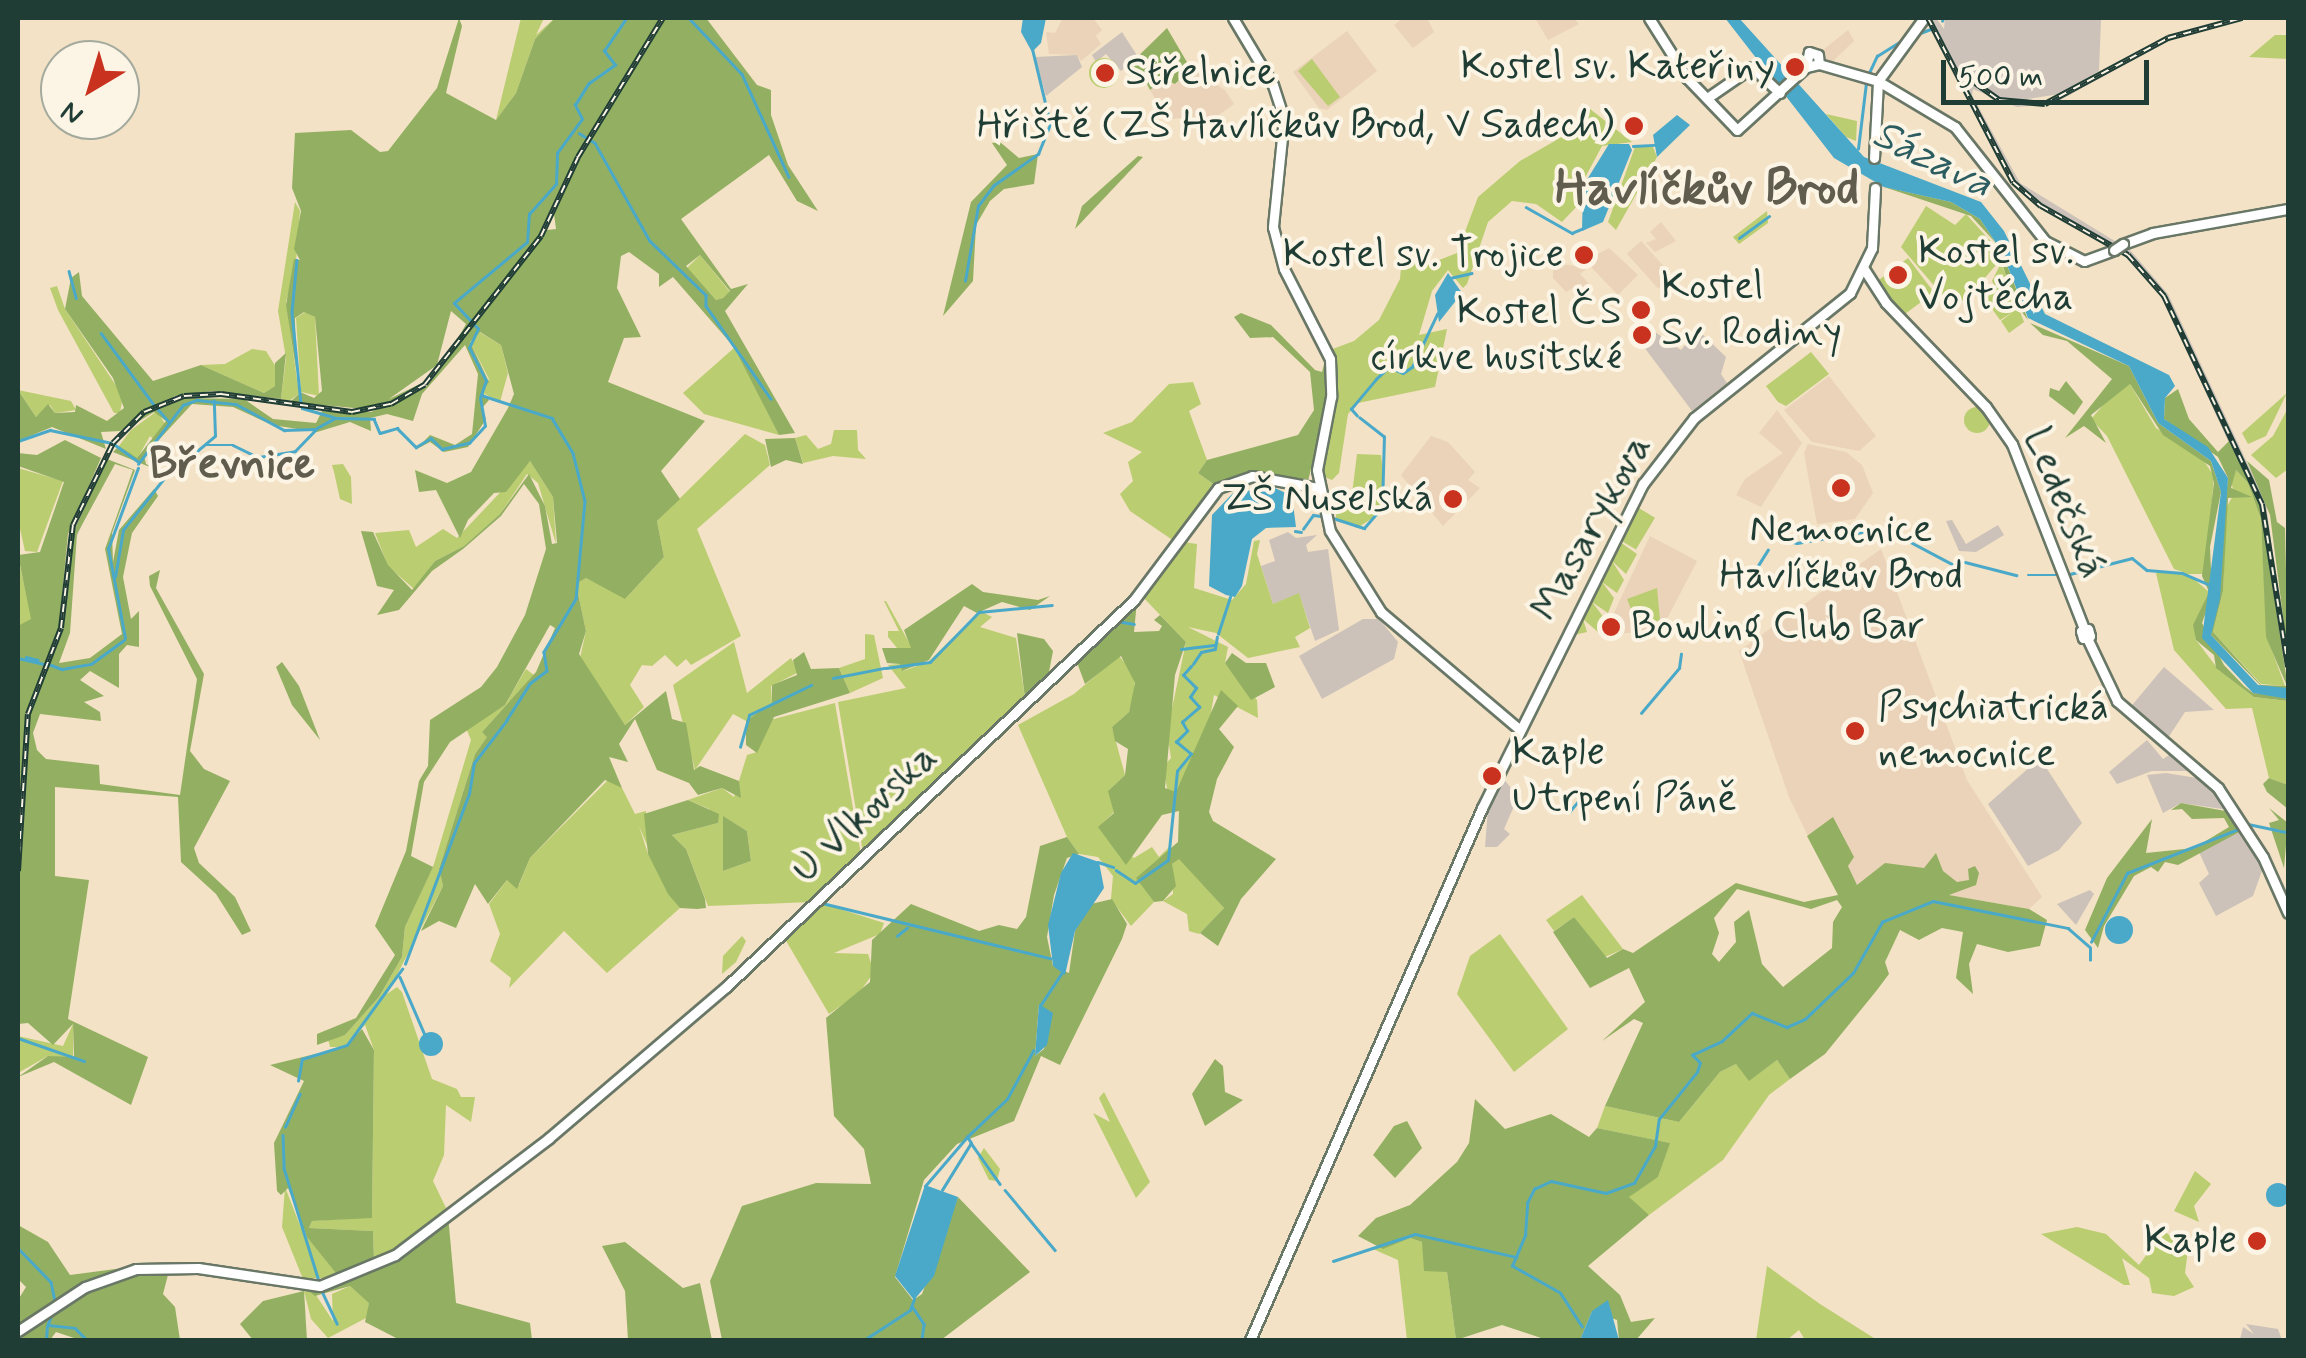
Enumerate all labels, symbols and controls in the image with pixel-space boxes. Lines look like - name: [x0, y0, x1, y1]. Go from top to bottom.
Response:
- north arrow: [40, 40, 140, 140]
- scale bar: [1946, 40, 2154, 102]
- place label: Kostel sv. Kateřiny: [1458, 43, 1775, 91]
- place label: Střelnice: [1125, 49, 1276, 97]
- marker: Kostel sv. Kateřiny: [1784, 56, 1806, 78]
- text: 500 m: [1958, 58, 2043, 97]
- marker: Střelnice: [1094, 62, 1116, 84]
- text: N: [54, 92, 91, 133]
- place label: Hřiště (ZŠ Havlíčkův Brod, V Sadech): [974, 102, 1614, 150]
- water label: Sázava: [1864, 110, 2000, 210]
- marker: Hřiště (ZŠ Havlíčkův Brod, V Sadech): [1623, 115, 1645, 137]
- district label: Havlíčkův Brod: [1554, 160, 1860, 220]
- place label: Kostel sv. Vojtěcha: [1918, 228, 2077, 322]
- place label: Kostel sv. Trojice: [1280, 231, 1564, 279]
- marker: Kostel sv. Trojice: [1573, 244, 1595, 266]
- place label: Kostel Sv. Rodiny: [1661, 263, 1842, 357]
- marker: Kostel sv. Vojtěcha: [1887, 264, 1909, 286]
- place label: Kostel ČS církve husitské: [1368, 288, 1622, 382]
- marker: Kostel Sv. Rodiny: [1630, 299, 1652, 321]
- marker: Kostel ČS církve husitské: [1631, 324, 1653, 346]
- street label: Ledečská: [2012, 421, 2116, 585]
- street label: Masarykova: [1521, 427, 1663, 629]
- district label: Břevnice: [149, 438, 315, 492]
- place label: ZŠ Nuselská: [1221, 475, 1433, 523]
- marker: Nemocnice Havlíčkův Brod: [1828, 475, 1854, 501]
- marker: ZŠ Nuselská: [1442, 488, 1464, 510]
- place label: Nemocnice Havlíčkův Brod: [1719, 506, 1963, 600]
- place label: Bowling Club Bar: [1631, 603, 1924, 651]
- marker: Bowling Club Bar: [1600, 616, 1622, 638]
- place label: Psychiatrická nemocnice: [1878, 684, 2109, 778]
- marker: Psychiatrická nemocnice: [1842, 718, 1868, 744]
- place label: Kaple Utrpení Páně: [1512, 729, 1737, 823]
- street label: U Vlkovska: [782, 734, 948, 894]
- marker: Kaple Utrpení Páně: [1481, 765, 1503, 787]
- place label: Kaple: [2144, 1217, 2237, 1265]
- marker: Kaple: [2246, 1230, 2268, 1252]

